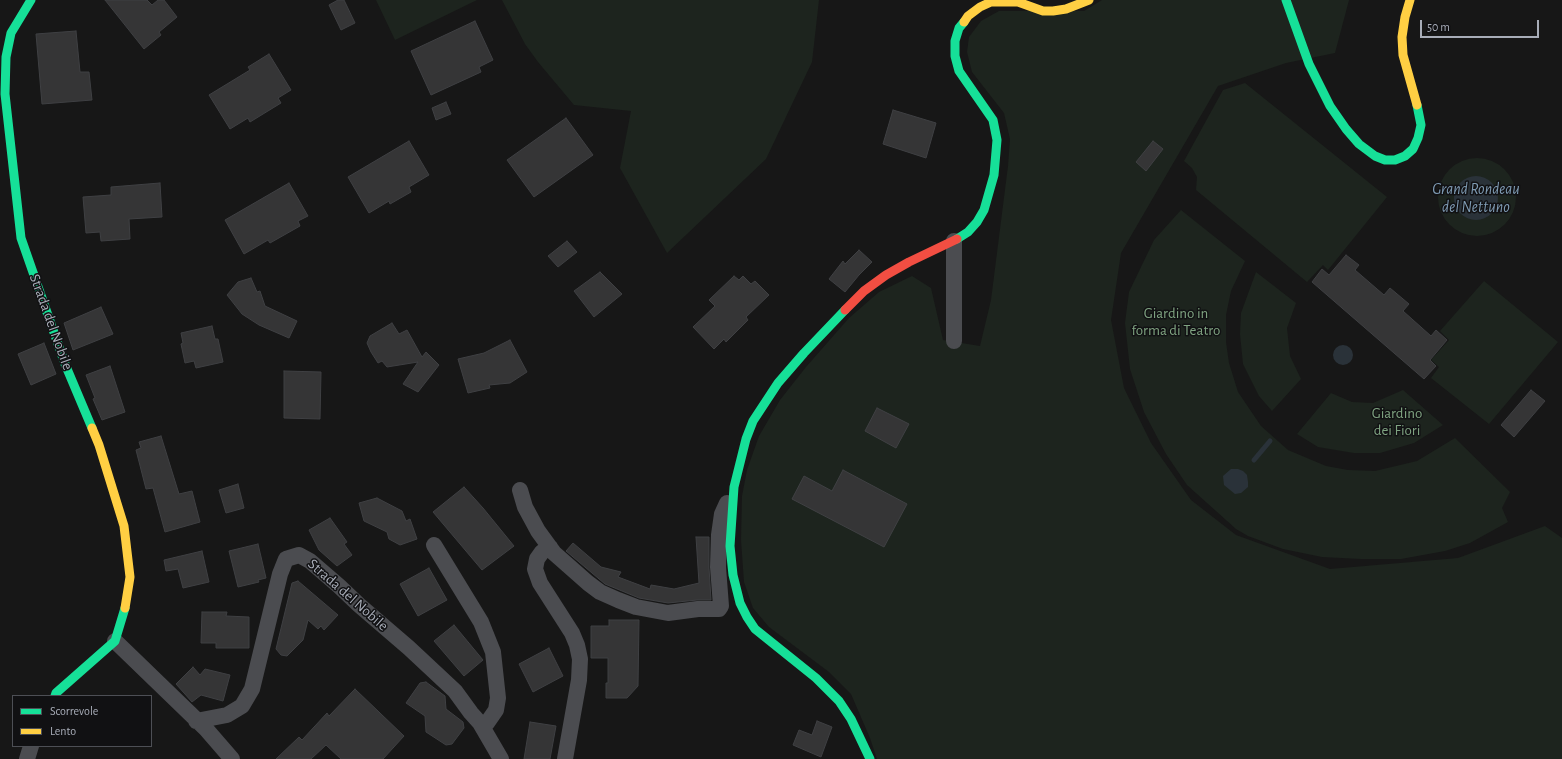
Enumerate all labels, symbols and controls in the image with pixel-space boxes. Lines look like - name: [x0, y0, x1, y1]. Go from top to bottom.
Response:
- scale bar: [1422, 12, 1541, 38]
- text: 50 m: [1427, 21, 1450, 33]
- water label: Grand Rondeau del Nettuno: [1432, 179, 1520, 217]
- street label: Strada del Nobile: [25, 272, 77, 372]
- park label: Giardino in forma di Teatro: [1132, 304, 1220, 339]
- park label: Giardino dei Fiori: [1372, 404, 1422, 439]
- street label: Strada del Nobile: [304, 555, 392, 635]
- legend: [12, 695, 152, 747]
- text: Scorrevole: [50, 705, 98, 717]
- text: Lento: [50, 725, 76, 737]

